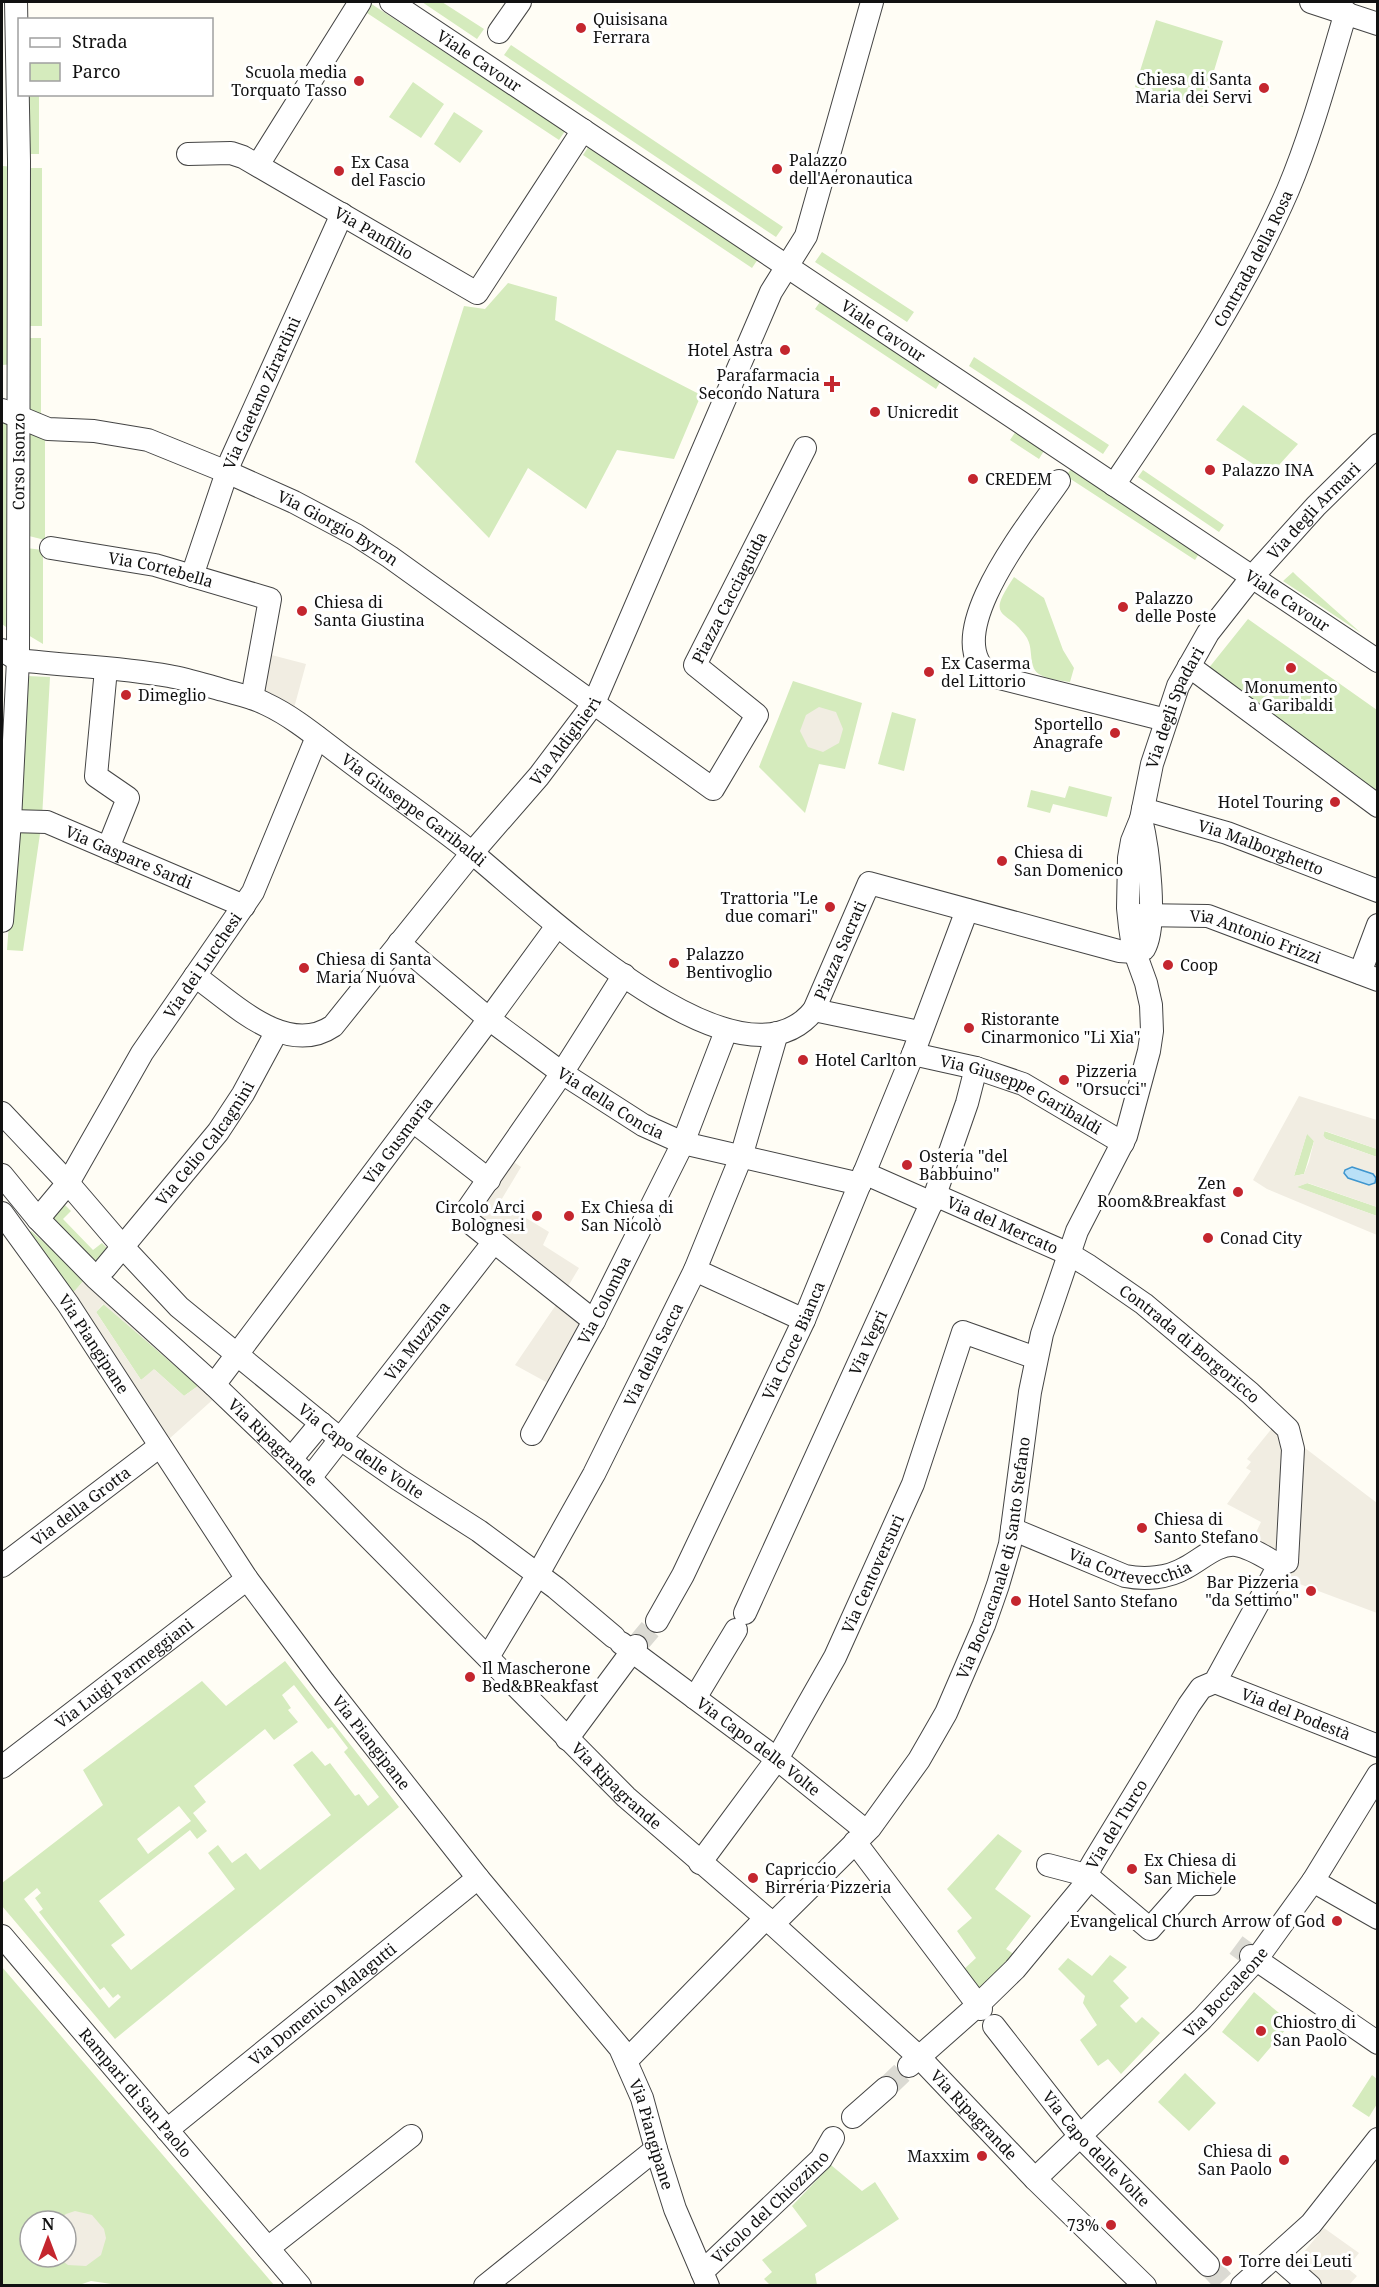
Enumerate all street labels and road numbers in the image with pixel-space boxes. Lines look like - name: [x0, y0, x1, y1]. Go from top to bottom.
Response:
- street label: Viale Cavour: [432, 25, 526, 97]
- street label: Contrada della Rosa: [1208, 187, 1298, 331]
- street label: Via Panfilio: [330, 201, 417, 265]
- street label: Viale Cavour: [837, 294, 930, 367]
- street label: Via Gaetano Zirardini: [218, 313, 305, 472]
- street label: Corso Isonzo: [7, 413, 29, 510]
- street label: Via degli Armari: [1262, 458, 1365, 564]
- street label: Via Giorgio Byron: [274, 485, 403, 571]
- street label: Piazza Cacciaguida: [687, 528, 772, 667]
- street label: Via Cortebella: [107, 547, 216, 593]
- street label: Viale Cavour: [1241, 564, 1335, 637]
- street label: Via degli Spadari: [1140, 643, 1209, 771]
- street label: Via Aldighieri: [525, 694, 606, 790]
- street label: Via Giuseppe Garibaldi: [337, 748, 491, 871]
- street label: Via Malborghetto: [1195, 814, 1327, 880]
- street label: Via Gaspare Sardi: [62, 820, 196, 894]
- street label: Piazza Sacrati: [809, 897, 871, 1003]
- street label: Via Antonio Frizzi: [1190, 905, 1324, 969]
- street label: Via dei Lucchesi: [158, 908, 247, 1022]
- street label: Via Giuseppe Garibaldi: [938, 1049, 1106, 1139]
- street label: Via della Concia: [553, 1062, 668, 1144]
- street label: Via Celio Calcagnini: [150, 1077, 259, 1210]
- street label: Via Gusmaria: [358, 1092, 438, 1188]
- street label: Via del Mercato: [944, 1191, 1062, 1259]
- street label: Via Colomba: [572, 1252, 636, 1348]
- street label: Via Croce Bianca: [757, 1278, 830, 1403]
- street label: Contrada di Borgoricco: [1115, 1279, 1265, 1408]
- street label: Via Piangipane: [53, 1290, 134, 1398]
- street label: Via Muzzina: [379, 1296, 455, 1385]
- street label: Via della Sacca: [618, 1299, 688, 1410]
- street label: Via Vegri: [844, 1307, 892, 1378]
- street label: Via Ripagrande: [223, 1393, 323, 1491]
- street label: Via Capo delle Volte: [294, 1398, 428, 1504]
- street label: Via Boccacanale di Santo Stefano: [951, 1435, 1035, 1683]
- street label: Via della Grotta: [27, 1461, 135, 1551]
- street label: Via Centoversuri: [836, 1511, 909, 1637]
- street label: Via Cortevecchia: [1065, 1543, 1195, 1589]
- street label: Via Luigi Parmeggiani: [50, 1613, 198, 1733]
- street label: Via del Podestà: [1238, 1682, 1354, 1745]
- street label: Via Piangipane: [327, 1691, 416, 1794]
- street label: Via Capo delle Volte: [692, 1692, 825, 1801]
- street label: Via Ripagrande: [567, 1737, 666, 1834]
- street label: Via del Turco: [1081, 1775, 1152, 1873]
- street label: Via Domenico Malagutti: [244, 1938, 401, 2070]
- street label: Via Boccaleone: [1179, 1943, 1273, 2042]
- street label: Rampari di San Paolo: [74, 2023, 197, 2162]
- street label: Via Ripagrande: [926, 2065, 1022, 2165]
- street label: Via Piangipane: [624, 2075, 679, 2192]
- street label: Via Capo delle Volte: [1038, 2086, 1155, 2212]
- street label: Vicolo del Chiozzino: [707, 2147, 834, 2268]

